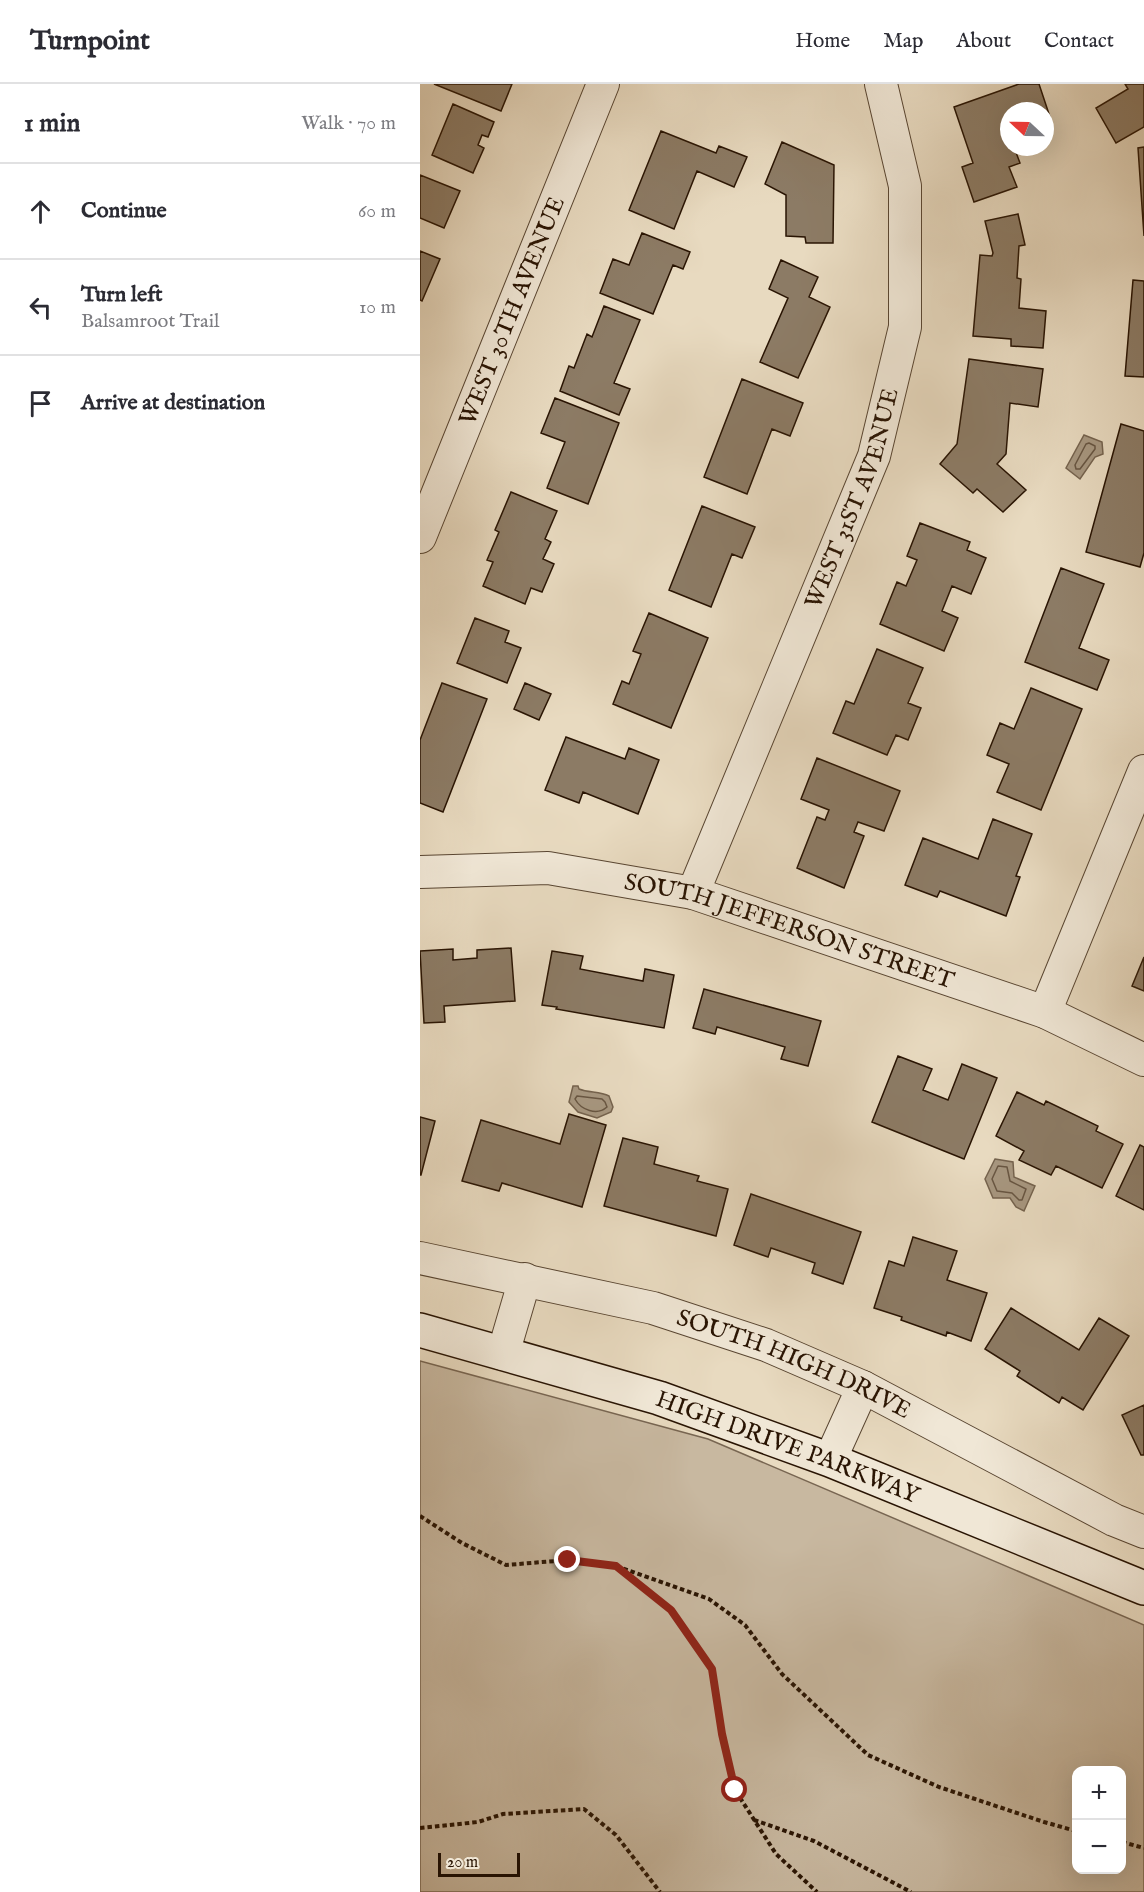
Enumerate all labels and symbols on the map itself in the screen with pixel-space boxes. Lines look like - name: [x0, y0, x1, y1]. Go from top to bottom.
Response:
- north arrow: [1000, 102, 1054, 156]
- street label: WEST 30TH AVENUE: [453, 192, 573, 430]
- street label: WEST 31ST AVENUE: [799, 385, 907, 613]
- street label: SOUTH JEFFERSON STREET: [622, 867, 958, 997]
- street label: SOUTH HIGH DRIVE: [673, 1303, 916, 1427]
- street label: HIGH DRIVE PARKWAY: [651, 1384, 925, 1512]
- route end: [554, 1546, 580, 1572]
- route start: [721, 1776, 747, 1802]
- scale bar: [438, 1850, 520, 1878]

